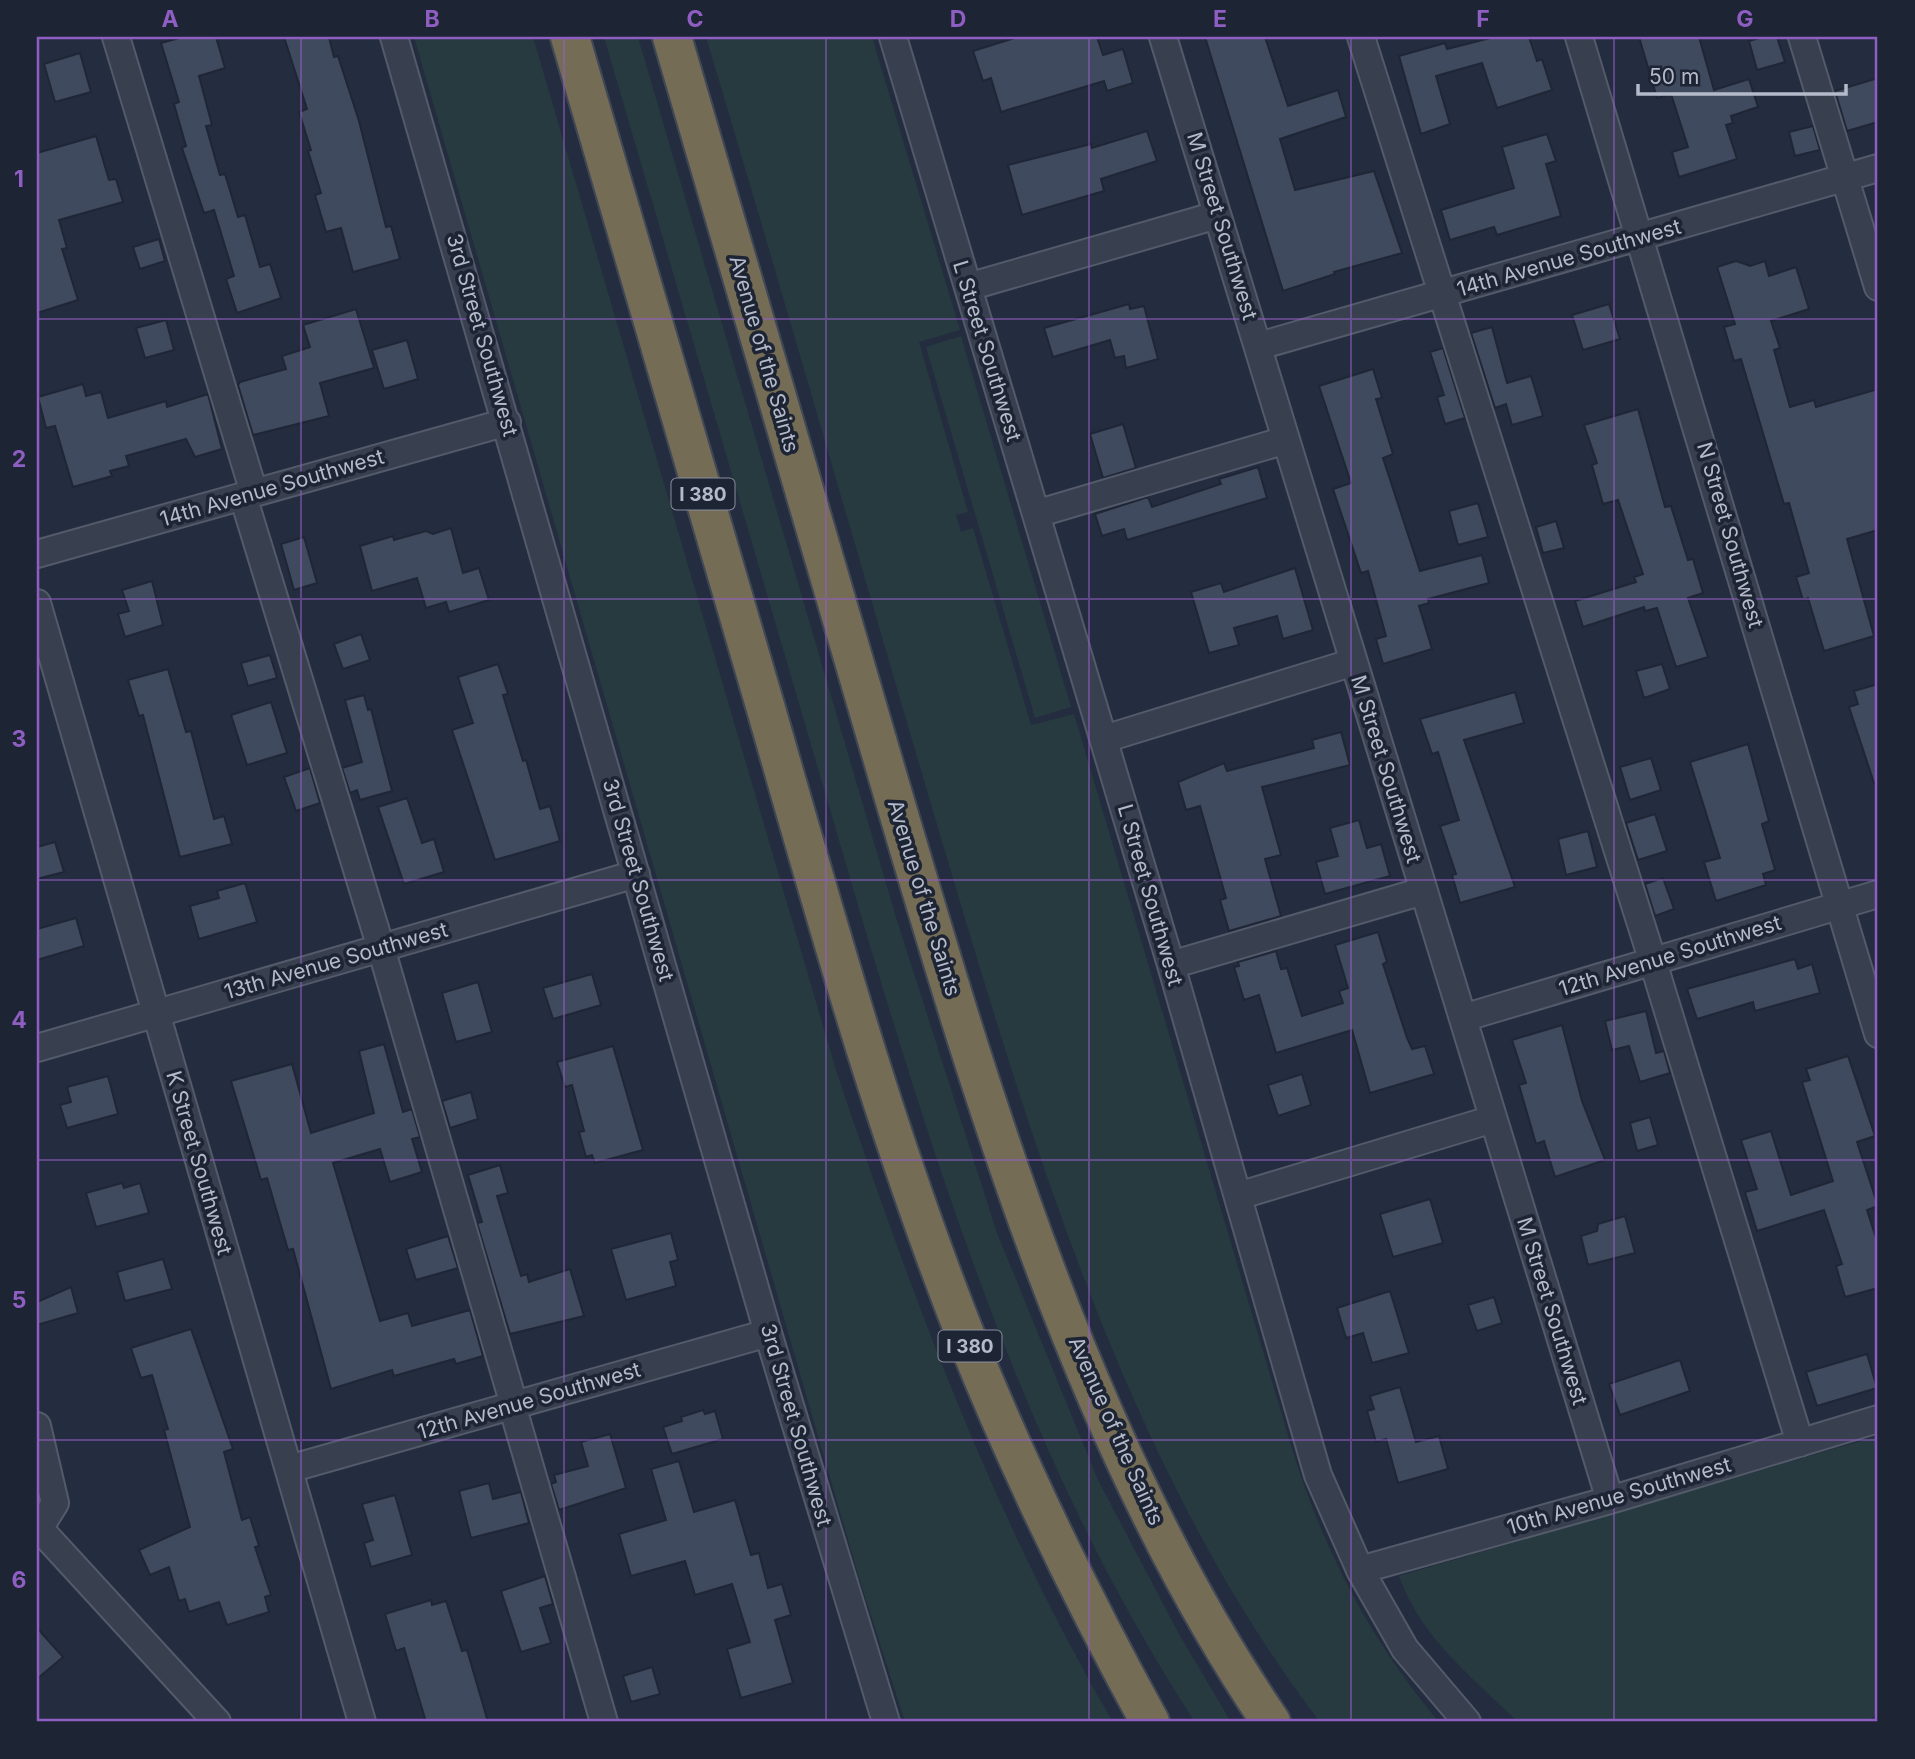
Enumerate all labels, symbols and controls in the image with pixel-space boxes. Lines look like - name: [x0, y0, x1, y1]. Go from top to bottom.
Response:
- text: A: [161, 5, 179, 33]
- text: B: [424, 5, 440, 33]
- text: C: [686, 5, 704, 33]
- text: D: [950, 5, 966, 33]
- text: E: [1213, 5, 1227, 33]
- text: F: [1476, 5, 1490, 33]
- text: G: [1736, 5, 1754, 33]
- scale bar: [1638, 52, 1847, 96]
- text: 50 m: [1649, 64, 1699, 89]
- street label: M Street Southwest: [1182, 129, 1263, 323]
- text: 1: [14, 165, 24, 193]
- street label: 14th Avenue Southwest: [1454, 214, 1684, 301]
- street label: 3rd Street Southwest: [442, 231, 523, 439]
- street label: Avenue of the Saints: [724, 252, 805, 455]
- street label: L Street Southwest: [948, 257, 1027, 444]
- street label: N Street Southwest: [1692, 439, 1769, 631]
- street label: 14th Avenue Southwest: [157, 444, 387, 531]
- text: 2: [12, 445, 26, 473]
- road number: I 380: [672, 478, 734, 509]
- street label: M Street Southwest: [1346, 672, 1427, 866]
- text: 3: [12, 725, 26, 753]
- street label: 3rd Street Southwest: [598, 776, 679, 984]
- street label: Avenue of the Saints: [883, 797, 966, 999]
- street label: L Street Southwest: [1113, 801, 1188, 989]
- street label: 12th Avenue Southwest: [1556, 910, 1784, 1001]
- street label: 13th Avenue Southwest: [221, 917, 451, 1004]
- text: 4: [11, 1006, 27, 1034]
- street label: K Street Southwest: [161, 1068, 238, 1258]
- street label: M Street Southwest: [1512, 1214, 1593, 1408]
- text: 5: [12, 1286, 26, 1314]
- street label: 3rd Street Southwest: [756, 1321, 837, 1529]
- road number: I 380: [939, 1330, 1002, 1362]
- street label: Avenue of the Saints: [1064, 1333, 1169, 1529]
- street label: 12th Avenue Southwest: [414, 1357, 643, 1444]
- street label: 10th Avenue Southwest: [1504, 1452, 1734, 1539]
- text: 6: [12, 1566, 26, 1594]

